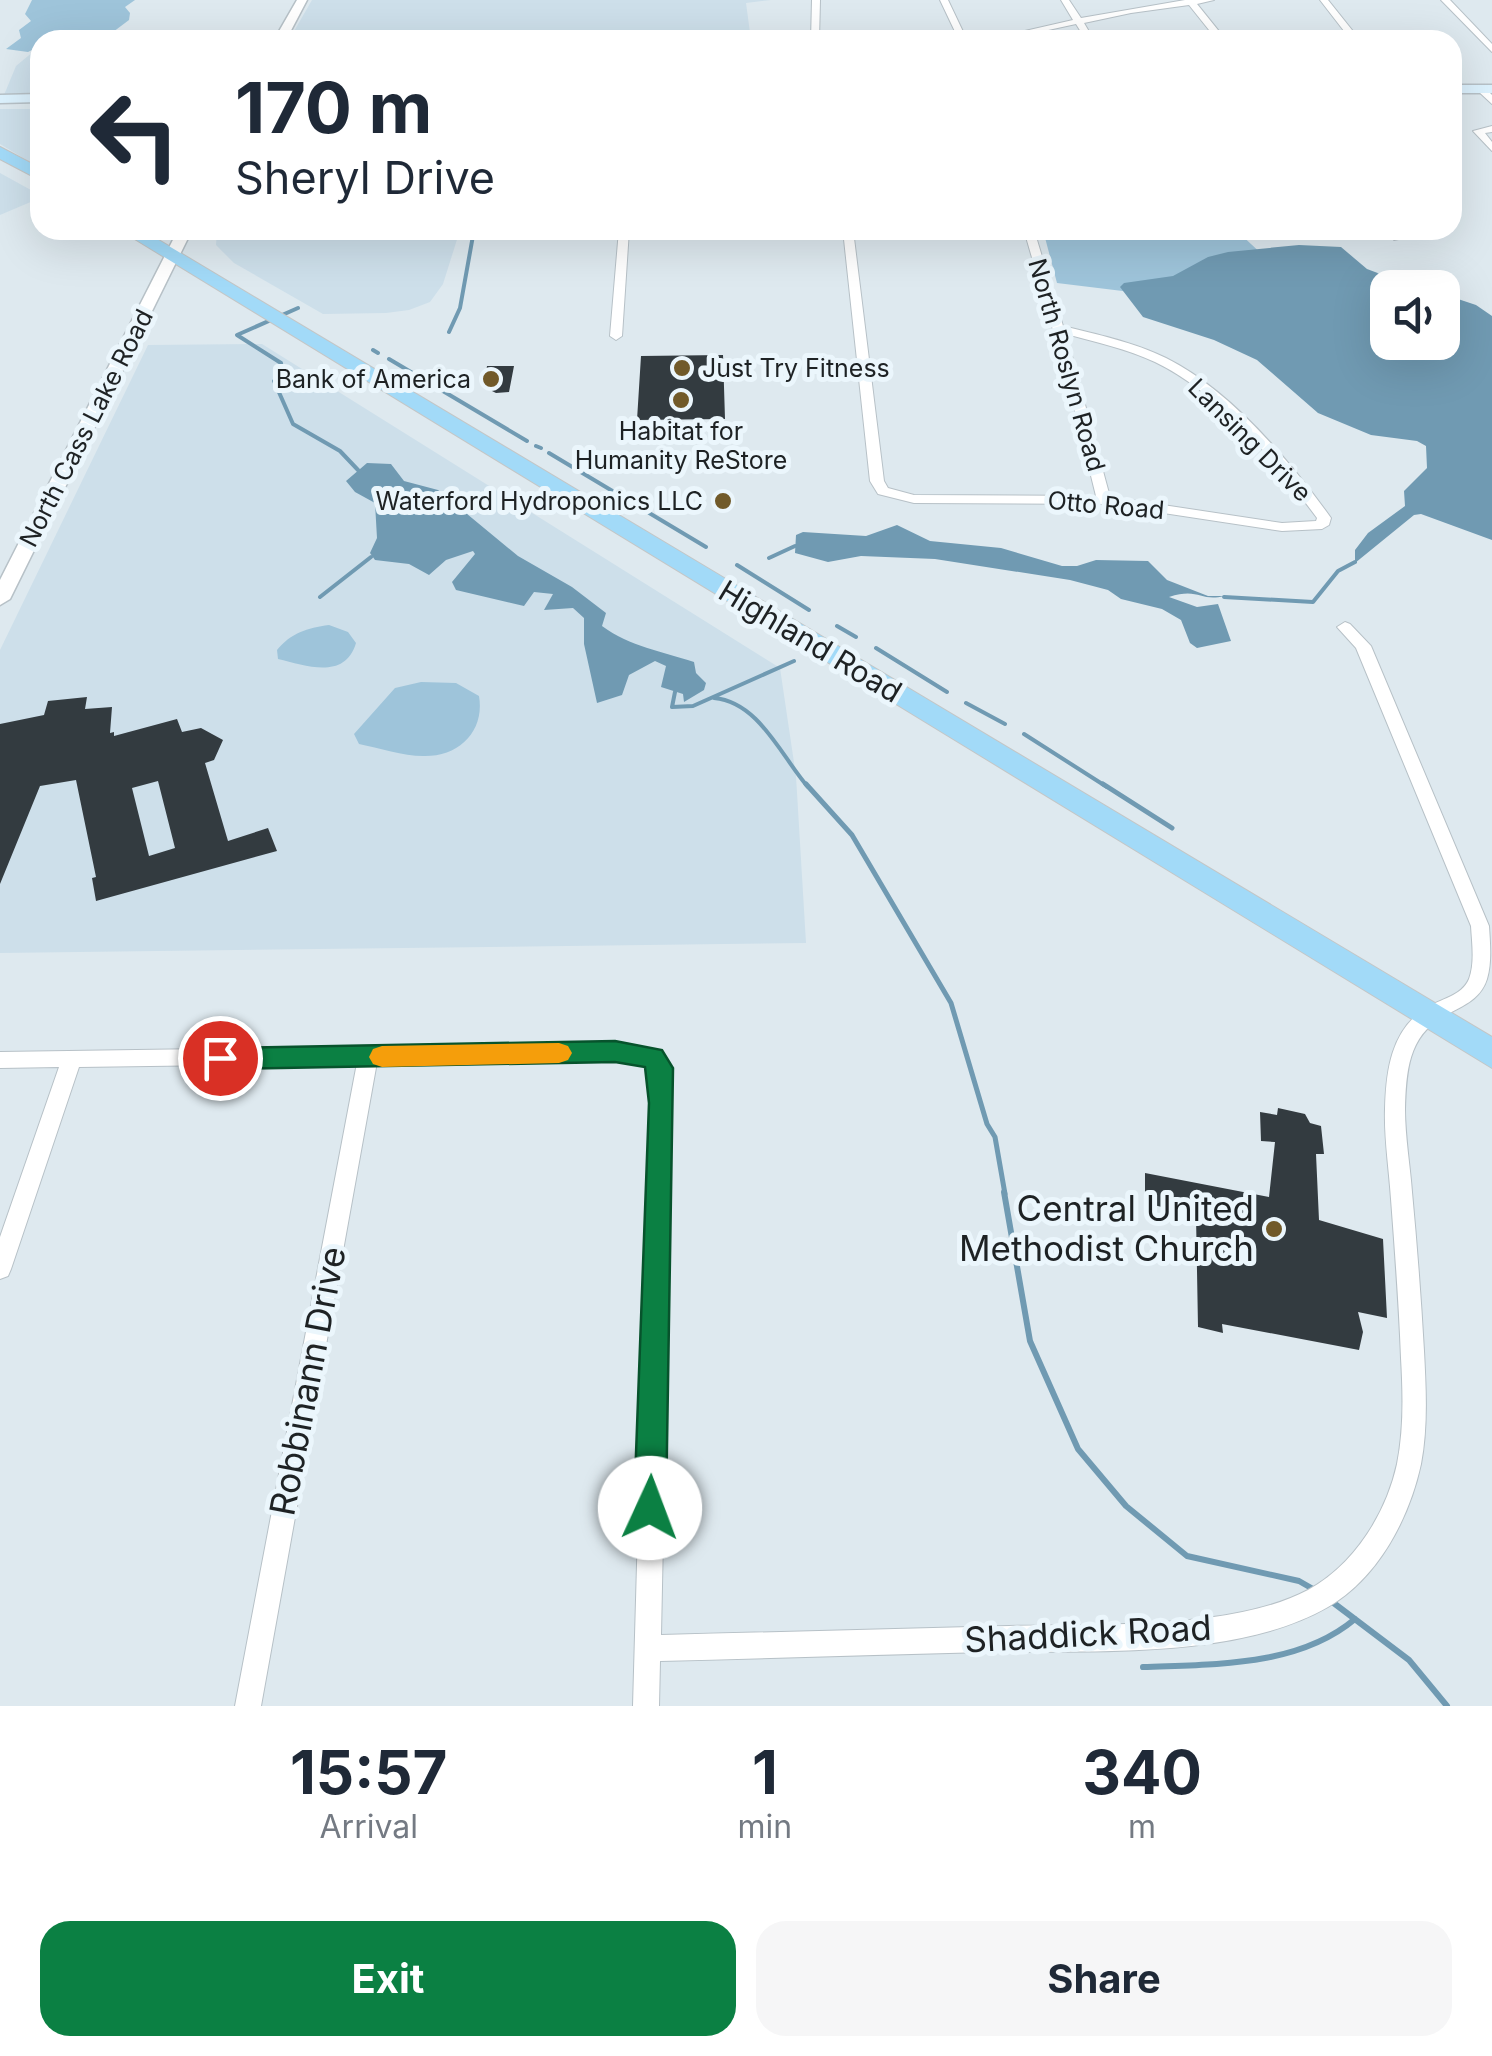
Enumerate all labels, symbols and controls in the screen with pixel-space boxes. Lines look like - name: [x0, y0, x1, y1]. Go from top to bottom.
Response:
- text: 170 m: [235, 65, 432, 150]
- icon: left: [70, 70, 200, 200]
- text: Sheryl Drive: [235, 150, 495, 205]
- street label: North Roslyn Road: [1022, 255, 1112, 475]
- map controls: [1370, 270, 1460, 360]
- button: sound: [1370, 270, 1460, 360]
- street label: North Cass Lake Road: [13, 304, 159, 552]
- place label: Just Try Fitness: [702, 353, 890, 383]
- marker: Just Try Fitness: [671, 357, 693, 379]
- place label: Bank of America: [276, 364, 471, 394]
- marker: Bank of America: [480, 368, 502, 390]
- street label: Lansing Drive: [1182, 372, 1318, 508]
- marker: Habitat for Humanity ReStore: [670, 389, 692, 411]
- place label: Habitat for Humanity ReStore: [575, 416, 787, 475]
- street label: Otto Road: [1046, 485, 1166, 525]
- place label: Waterford Hydroponics LLC: [375, 486, 703, 516]
- marker: Waterford Hydroponics LLC: [712, 490, 734, 512]
- street label: Highland Road: [713, 572, 908, 710]
- pin: [178, 1016, 263, 1101]
- icon: arrive: [193, 1031, 248, 1086]
- place label: Central United Methodist Church: [959, 1187, 1254, 1269]
- marker: Central United Methodist Church: [1263, 1218, 1285, 1240]
- street label: Robbinann Drive: [260, 1243, 354, 1519]
- position arrow: [598, 1456, 702, 1560]
- street label: Shaddick Road: [963, 1606, 1213, 1660]
- text: 15:57: [290, 1736, 448, 1808]
- text: 1: [752, 1736, 778, 1808]
- text: 340: [1082, 1736, 1202, 1808]
- text: Arrival: [320, 1807, 418, 1846]
- text: min: [738, 1807, 792, 1846]
- text: m: [1128, 1807, 1156, 1846]
- button: Exit: [40, 1921, 736, 2036]
- button: Share: [756, 1921, 1452, 2036]

